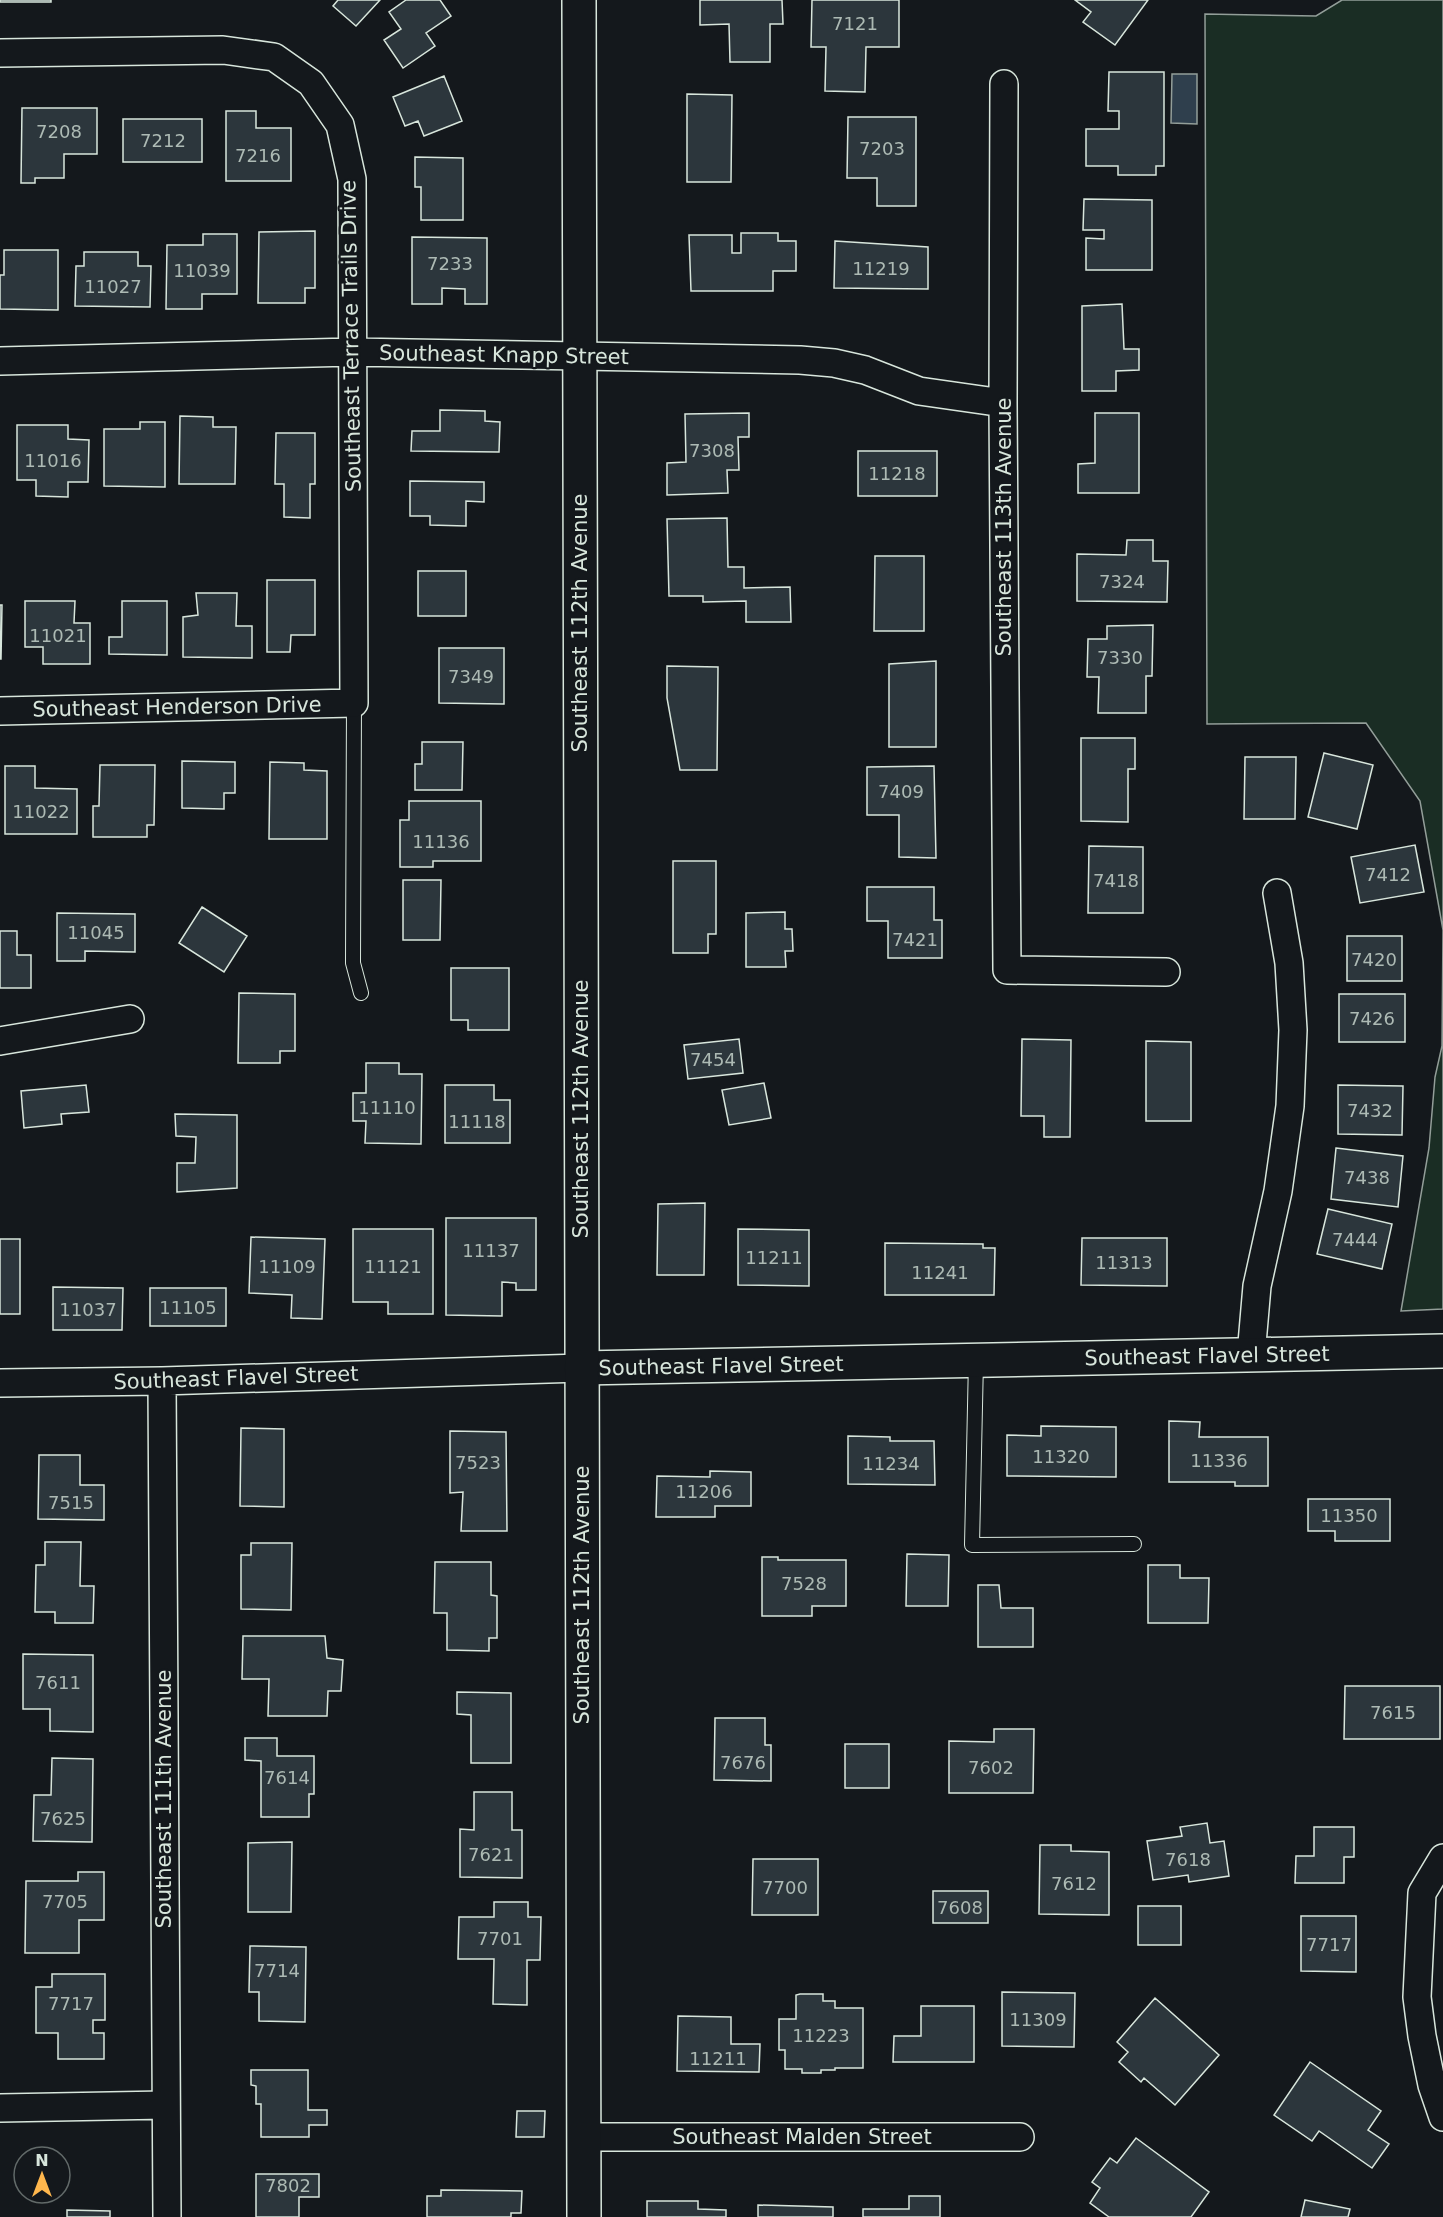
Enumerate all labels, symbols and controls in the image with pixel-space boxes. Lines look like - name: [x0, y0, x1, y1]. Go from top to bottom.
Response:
- house number: 7121: [832, 13, 878, 34]
- house number: 7208: [36, 121, 82, 142]
- house number: 7212: [140, 130, 186, 151]
- house number: 7203: [859, 138, 905, 159]
- house number: 7216: [235, 145, 281, 166]
- street label: Southeast Terrace Trails Drive: [336, 180, 366, 492]
- house number: 7233: [427, 253, 473, 274]
- house number: 11219: [852, 258, 910, 279]
- house number: 11039: [173, 260, 231, 281]
- house number: 11027: [84, 276, 142, 297]
- street label: Southeast Knapp Street: [379, 341, 629, 369]
- street label: Southeast 113th Avenue: [992, 398, 1016, 657]
- house number: 7308: [689, 440, 735, 461]
- house number: 11016: [24, 450, 82, 471]
- house number: 11218: [868, 463, 926, 484]
- street label: Southeast 112th Avenue: [568, 494, 592, 753]
- house number: 7324: [1099, 571, 1145, 592]
- house number: 11021: [29, 625, 87, 646]
- house number: 7330: [1097, 647, 1143, 668]
- house number: 7349: [448, 666, 494, 687]
- street label: Southeast Henderson Drive: [32, 692, 322, 722]
- house number: 7409: [878, 781, 924, 802]
- house number: 11022: [12, 801, 70, 822]
- house number: 11136: [412, 831, 470, 852]
- house number: 7412: [1365, 864, 1411, 885]
- house number: 7418: [1093, 870, 1139, 891]
- house number: 11045: [67, 922, 125, 943]
- house number: 7421: [892, 929, 938, 950]
- house number: 7420: [1351, 949, 1397, 970]
- street label: Southeast 112th Avenue: [569, 980, 593, 1239]
- house number: 7426: [1349, 1008, 1395, 1029]
- house number: 7454: [690, 1049, 736, 1070]
- house number: 11110: [358, 1097, 416, 1118]
- house number: 7432: [1347, 1100, 1393, 1121]
- house number: 11118: [448, 1111, 506, 1132]
- house number: 7438: [1344, 1167, 1390, 1188]
- house number: 7444: [1332, 1229, 1378, 1250]
- house number: 11137: [462, 1240, 520, 1261]
- house number: 11211: [745, 1247, 803, 1268]
- house number: 11313: [1095, 1252, 1153, 1273]
- house number: 11109: [258, 1256, 316, 1277]
- house number: 11121: [364, 1256, 422, 1277]
- house number: 11241: [911, 1262, 969, 1283]
- house number: 11105: [159, 1297, 217, 1318]
- house number: 11037: [59, 1299, 117, 1320]
- street label: Southeast Flavel Street: [1084, 1342, 1330, 1370]
- street label: Southeast Flavel Street: [598, 1352, 844, 1380]
- street label: Southeast Flavel Street: [113, 1362, 359, 1394]
- house number: 11320: [1032, 1446, 1090, 1467]
- house number: 11336: [1190, 1450, 1248, 1471]
- house number: 7523: [455, 1452, 501, 1473]
- house number: 11234: [862, 1453, 920, 1474]
- street label: Southeast 112th Avenue: [570, 1466, 594, 1725]
- house number: 11206: [675, 1481, 733, 1502]
- house number: 7515: [48, 1492, 94, 1513]
- house number: 11350: [1320, 1505, 1378, 1526]
- house number: 7528: [781, 1573, 827, 1594]
- street label: Southeast 111th Avenue: [152, 1670, 176, 1929]
- house number: 7611: [35, 1672, 81, 1693]
- house number: 7615: [1370, 1702, 1416, 1723]
- house number: 7676: [720, 1752, 766, 1773]
- house number: 7602: [968, 1757, 1014, 1778]
- house number: 7614: [264, 1767, 310, 1788]
- house number: 7625: [40, 1808, 86, 1829]
- house number: 7621: [468, 1844, 514, 1865]
- house number: 7618: [1165, 1849, 1211, 1870]
- house number: 7612: [1051, 1873, 1097, 1894]
- house number: 7700: [762, 1877, 808, 1898]
- house number: 7705: [42, 1891, 88, 1912]
- house number: 7608: [937, 1897, 983, 1918]
- house number: 7701: [477, 1928, 523, 1949]
- house number: 7717: [1306, 1934, 1352, 1955]
- house number: 7714: [254, 1960, 300, 1981]
- house number: 7717: [48, 1993, 94, 2014]
- house number: 11309: [1009, 2009, 1067, 2030]
- house number: 11223: [792, 2025, 850, 2046]
- house number: 11211: [689, 2048, 747, 2069]
- street label: Southeast Malden Street: [672, 2125, 932, 2149]
- north arrow: [12, 2145, 72, 2205]
- text: N: [35, 2151, 49, 2170]
- house number: 7802: [265, 2175, 311, 2196]

